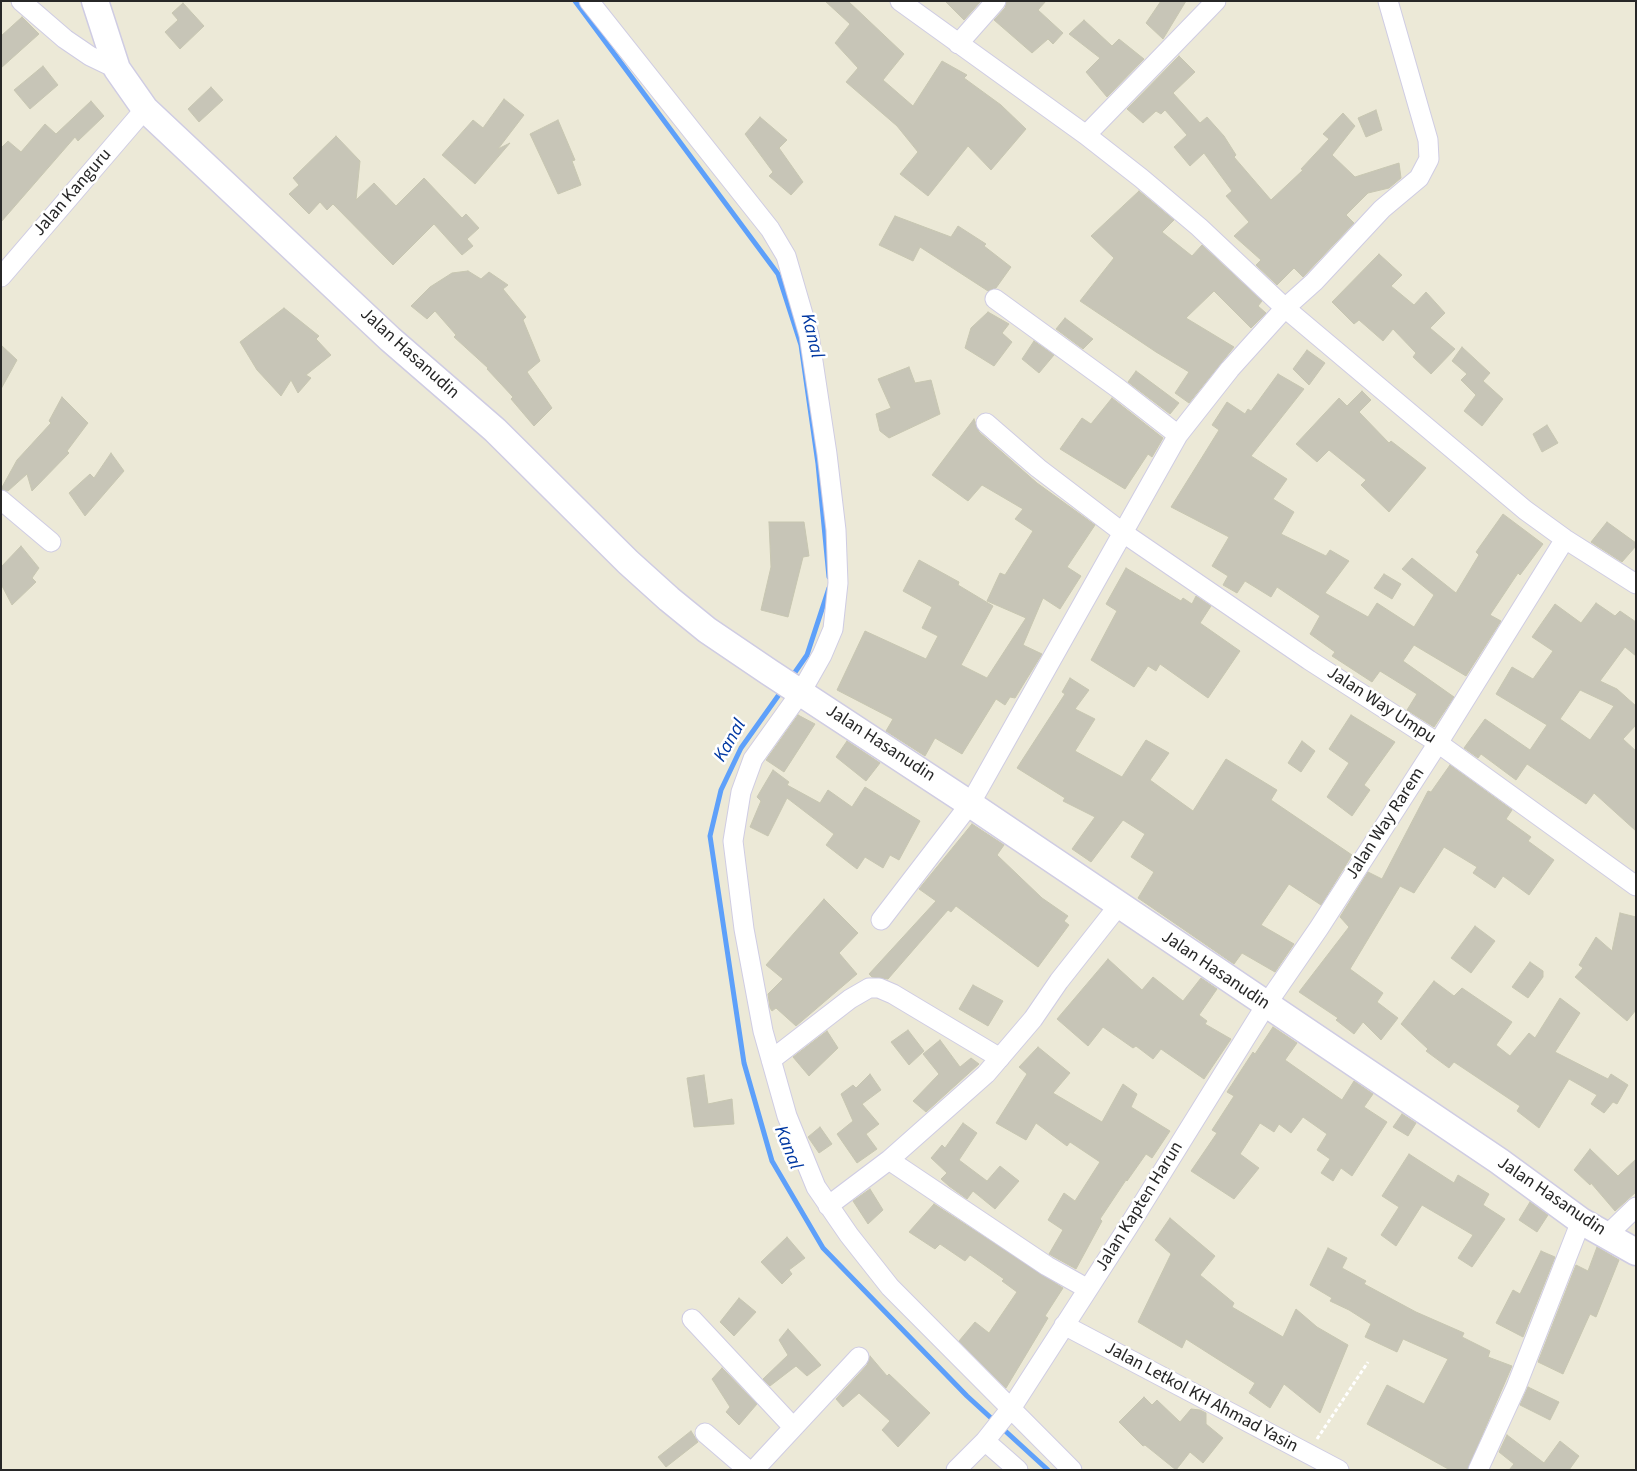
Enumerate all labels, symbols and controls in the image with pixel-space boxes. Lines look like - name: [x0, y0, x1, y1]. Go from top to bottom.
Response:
- street label: Jalan Kanguru: [29, 145, 117, 241]
- street label: Jalan Hasanudin: [355, 304, 463, 404]
- water label: Kanal: [794, 311, 828, 361]
- street label: Jalan Way Umpu: [1322, 663, 1440, 749]
- street label: Jalan Hasanudin: [821, 701, 939, 787]
- water label: Kanal: [710, 716, 752, 766]
- street label: Jalan Way Rarem: [1342, 764, 1430, 884]
- street label: Jalan Hasanudin: [1157, 927, 1273, 1015]
- water label: Kanal: [768, 1123, 806, 1173]
- street label: Jalan Kapten Harun: [1091, 1138, 1189, 1276]
- street label: Jalan Hasanudin: [1493, 1153, 1609, 1241]
- street label: Jalan Letkol KH Ahmad Yasin: [1101, 1338, 1301, 1458]

